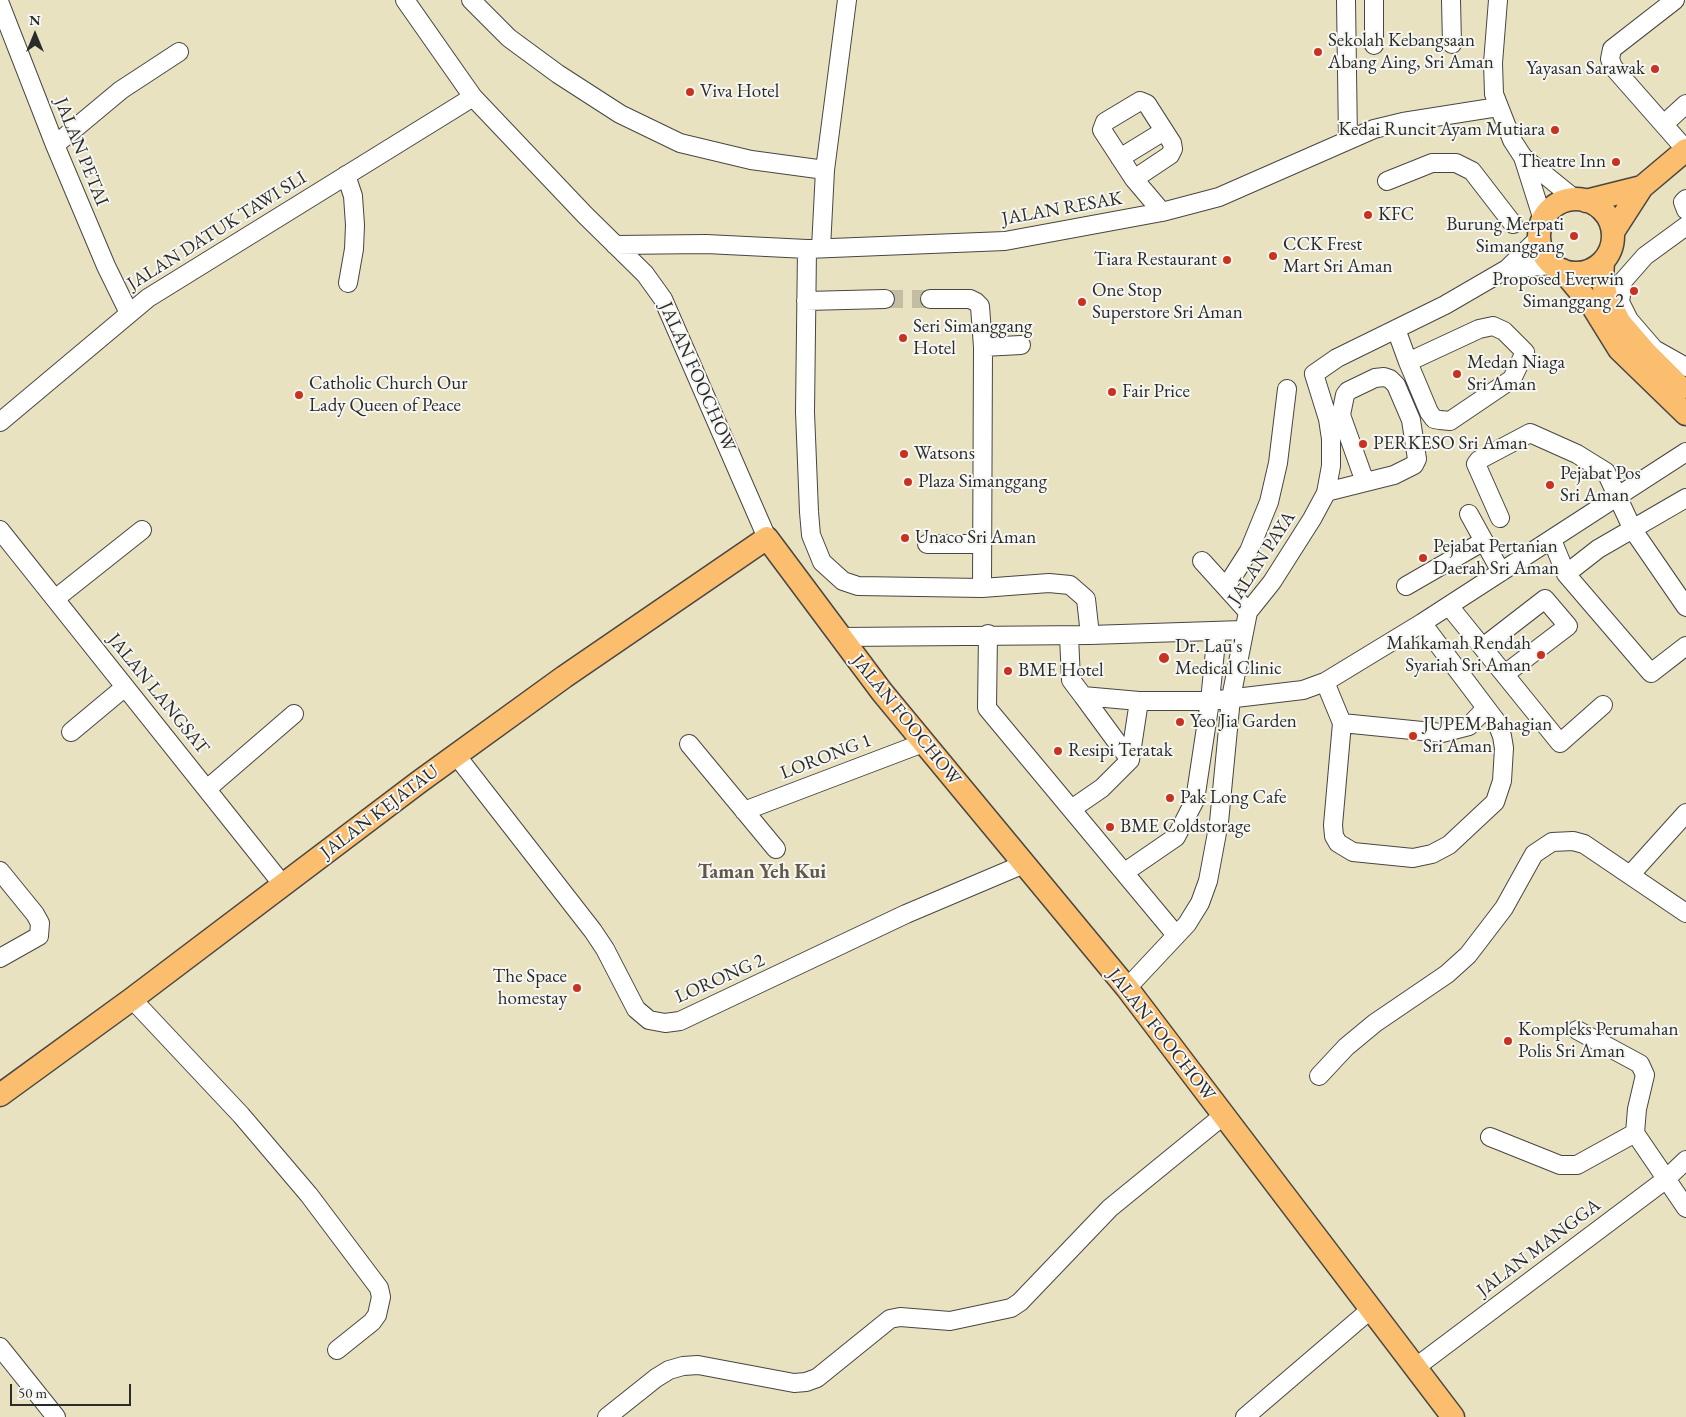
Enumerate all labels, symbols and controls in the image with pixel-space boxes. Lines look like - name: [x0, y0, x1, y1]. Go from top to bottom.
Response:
- north arrow: [10, 10, 60, 60]
- text: N: [29, 11, 41, 29]
- place label: Sekolah Kebangsaan Abang Aing, Sri Aman: [1328, 30, 1494, 74]
- marker: Sekolah Kebangsaan Abang Aing, Sri Aman: [1312, 46, 1324, 58]
- place label: Yayasan Sarawak: [1526, 58, 1645, 80]
- marker: Yayasan Sarawak: [1649, 63, 1661, 75]
- place label: Viva Hotel: [700, 81, 779, 103]
- marker: Viva Hotel: [684, 86, 696, 98]
- street label: JALAN PETAI: [49, 95, 113, 209]
- place label: Kedai Runcit Ayam Mutiara: [1338, 119, 1545, 141]
- marker: Kedai Runcit Ayam Mutiara: [1549, 124, 1561, 136]
- place label: Theatre Inn: [1518, 151, 1606, 173]
- marker: Theatre Inn: [1610, 156, 1622, 168]
- street label: JALAN DATUK TAWI SLI: [123, 166, 311, 296]
- street label: JALAN RESAK: [1000, 187, 1124, 231]
- place label: KFC: [1378, 204, 1414, 226]
- marker: KFC: [1362, 209, 1374, 221]
- place label: Burung Merpati Simanggang: [1446, 214, 1564, 258]
- marker: Burung Merpati Simanggang: [1568, 230, 1580, 242]
- place label: CCK Frest Mart Sri Aman: [1283, 234, 1393, 278]
- place label: Tiara Restaurant: [1094, 249, 1217, 271]
- marker: CCK Frest Mart Sri Aman: [1267, 250, 1279, 262]
- marker: Tiara Restaurant: [1221, 254, 1233, 266]
- place label: Proposed Everwin Simanggang 2: [1492, 269, 1624, 313]
- place label: One Stop Superstore Sri Aman: [1092, 280, 1243, 324]
- marker: Proposed Everwin Simanggang 2: [1628, 285, 1640, 297]
- marker: One Stop Superstore Sri Aman: [1076, 296, 1088, 308]
- street label: JALAN FOOCHOW: [654, 299, 740, 455]
- place label: Seri Simanggang Hotel: [913, 316, 1032, 360]
- marker: Seri Simanggang Hotel: [897, 332, 909, 344]
- place label: Medan Niaga Sri Aman: [1467, 352, 1565, 396]
- marker: Medan Niaga Sri Aman: [1451, 368, 1463, 380]
- place label: Catholic Church Our Lady Queen of Peace: [309, 373, 467, 417]
- place label: Fair Price: [1122, 381, 1190, 403]
- marker: Fair Price: [1106, 386, 1118, 398]
- marker: Catholic Church Our Lady Queen of Peace: [293, 389, 305, 401]
- place label: PERKESO Sri Aman: [1373, 433, 1528, 455]
- marker: PERKESO Sri Aman: [1357, 438, 1369, 450]
- place label: Watsons: [914, 443, 975, 465]
- marker: Watsons: [898, 448, 910, 460]
- place label: Pejabat Pos Sri Aman: [1560, 463, 1641, 507]
- place label: Plaza Simanggang: [918, 471, 1047, 493]
- marker: Plaza Simanggang: [902, 476, 914, 488]
- marker: Pejabat Pos Sri Aman: [1544, 479, 1556, 491]
- street label: JALAN PAYA: [1223, 507, 1301, 609]
- place label: Unaco Sri Aman: [915, 527, 1036, 549]
- marker: Unaco Sri Aman: [899, 532, 911, 544]
- place label: Pejabat Pertanian Daerah Sri Aman: [1433, 536, 1559, 580]
- marker: Pejabat Pertanian Daerah Sri Aman: [1417, 552, 1429, 564]
- street label: JALAN LANGSAT: [102, 629, 214, 759]
- place label: Mahkamah Rendah Syariah Sri Aman: [1386, 633, 1531, 677]
- place label: Dr. Lau's Medical Clinic: [1175, 636, 1282, 680]
- marker: Mahkamah Rendah Syariah Sri Aman: [1535, 649, 1547, 661]
- street label: JALAN FOOCHOW: [846, 650, 966, 790]
- marker: Dr. Lau's Medical Clinic: [1157, 651, 1171, 665]
- place label: BME Hotel: [1018, 660, 1104, 682]
- marker: BME Hotel: [1002, 665, 1014, 677]
- place label: Yeo Jia Garden: [1190, 711, 1297, 733]
- place label: JUPEM Bahagian Sri Aman: [1423, 714, 1552, 758]
- marker: Yeo Jia Garden: [1174, 716, 1186, 728]
- street label: LORONG 1: [777, 729, 875, 785]
- marker: JUPEM Bahagian Sri Aman: [1407, 730, 1419, 742]
- place label: Resipi Teratak: [1068, 740, 1173, 762]
- marker: Resipi Teratak: [1052, 745, 1064, 757]
- street label: JALAN KEJATAU: [316, 760, 444, 864]
- place label: Pak Long Cafe: [1180, 787, 1286, 809]
- marker: Pak Long Cafe: [1164, 792, 1176, 804]
- place label: BME Coldstorage: [1120, 816, 1251, 838]
- marker: BME Coldstorage: [1104, 821, 1116, 833]
- district label: Taman Yeh Kui: [698, 861, 826, 885]
- street label: LORONG 2: [672, 949, 768, 1009]
- street label: JALAN FOOCHOW: [1102, 964, 1220, 1106]
- place label: The Space homestay: [493, 966, 567, 1010]
- marker: The Space homestay: [571, 982, 583, 994]
- place label: Kompleks Perumahan Polis Sri Aman: [1518, 1019, 1679, 1063]
- marker: Kompleks Perumahan Polis Sri Aman: [1502, 1035, 1514, 1047]
- street label: JALAN MANGGA: [1473, 1194, 1605, 1302]
- scale bar: [12, 1374, 134, 1406]
- text: 50 m: [18, 1383, 47, 1402]

